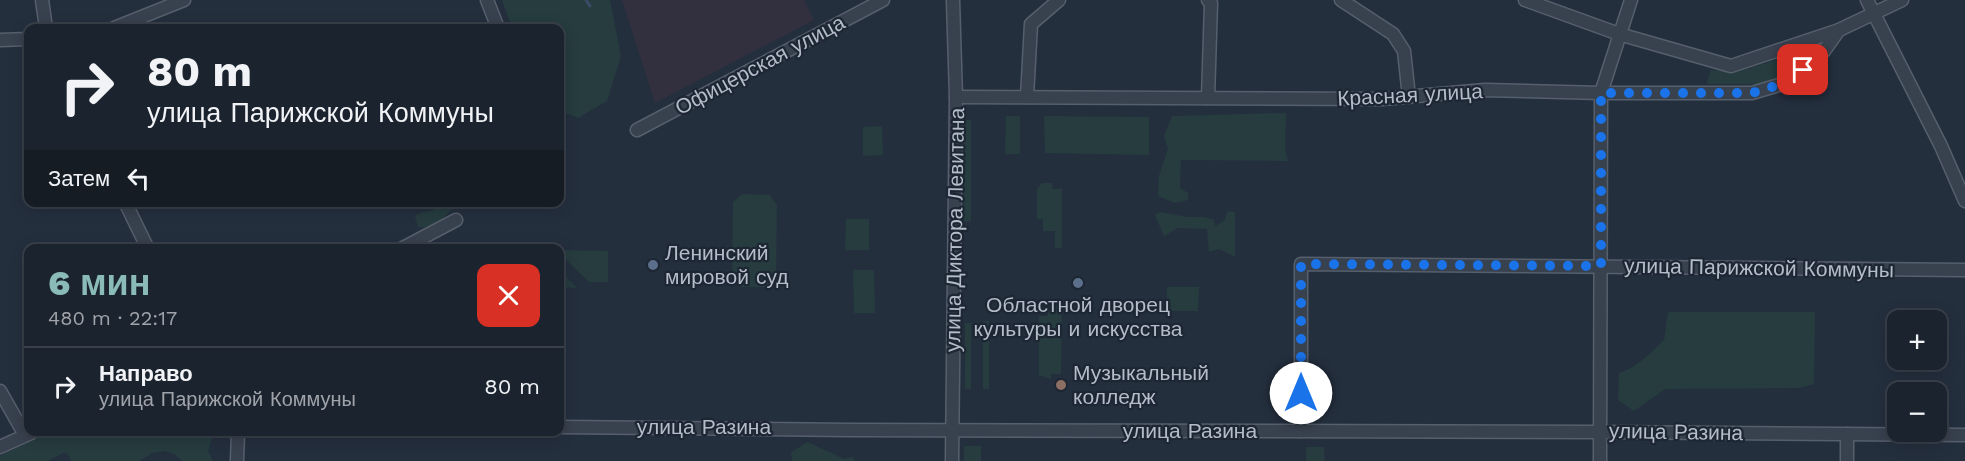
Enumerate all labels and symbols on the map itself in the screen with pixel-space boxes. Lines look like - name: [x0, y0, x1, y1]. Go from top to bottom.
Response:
- street label: Офицерская улица: [671, 9, 849, 120]
- pin: [1777, 44, 1828, 95]
- street label: Красная улица: [1337, 78, 1484, 111]
- street label: улица Диктора Левитана: [940, 107, 969, 352]
- place label: Ленинский мировой суд: [665, 240, 789, 289]
- street label: улица Парижской Коммуны: [1624, 253, 1894, 282]
- marker: Ленинский мировой суд: [646, 258, 660, 272]
- marker: Областной дворец культуры и искусства: [1071, 276, 1085, 290]
- place label: Областной дворец культуры и искусства: [973, 292, 1183, 341]
- place label: Музыкальный колледж: [1073, 360, 1209, 409]
- position arrow: [1269, 361, 1333, 425]
- marker: Музыкальный колледж: [1054, 378, 1068, 392]
- street label: улица Разина: [637, 414, 771, 439]
- street label: улица Разина: [1123, 418, 1257, 443]
- street label: улица Разина: [1609, 418, 1744, 445]

